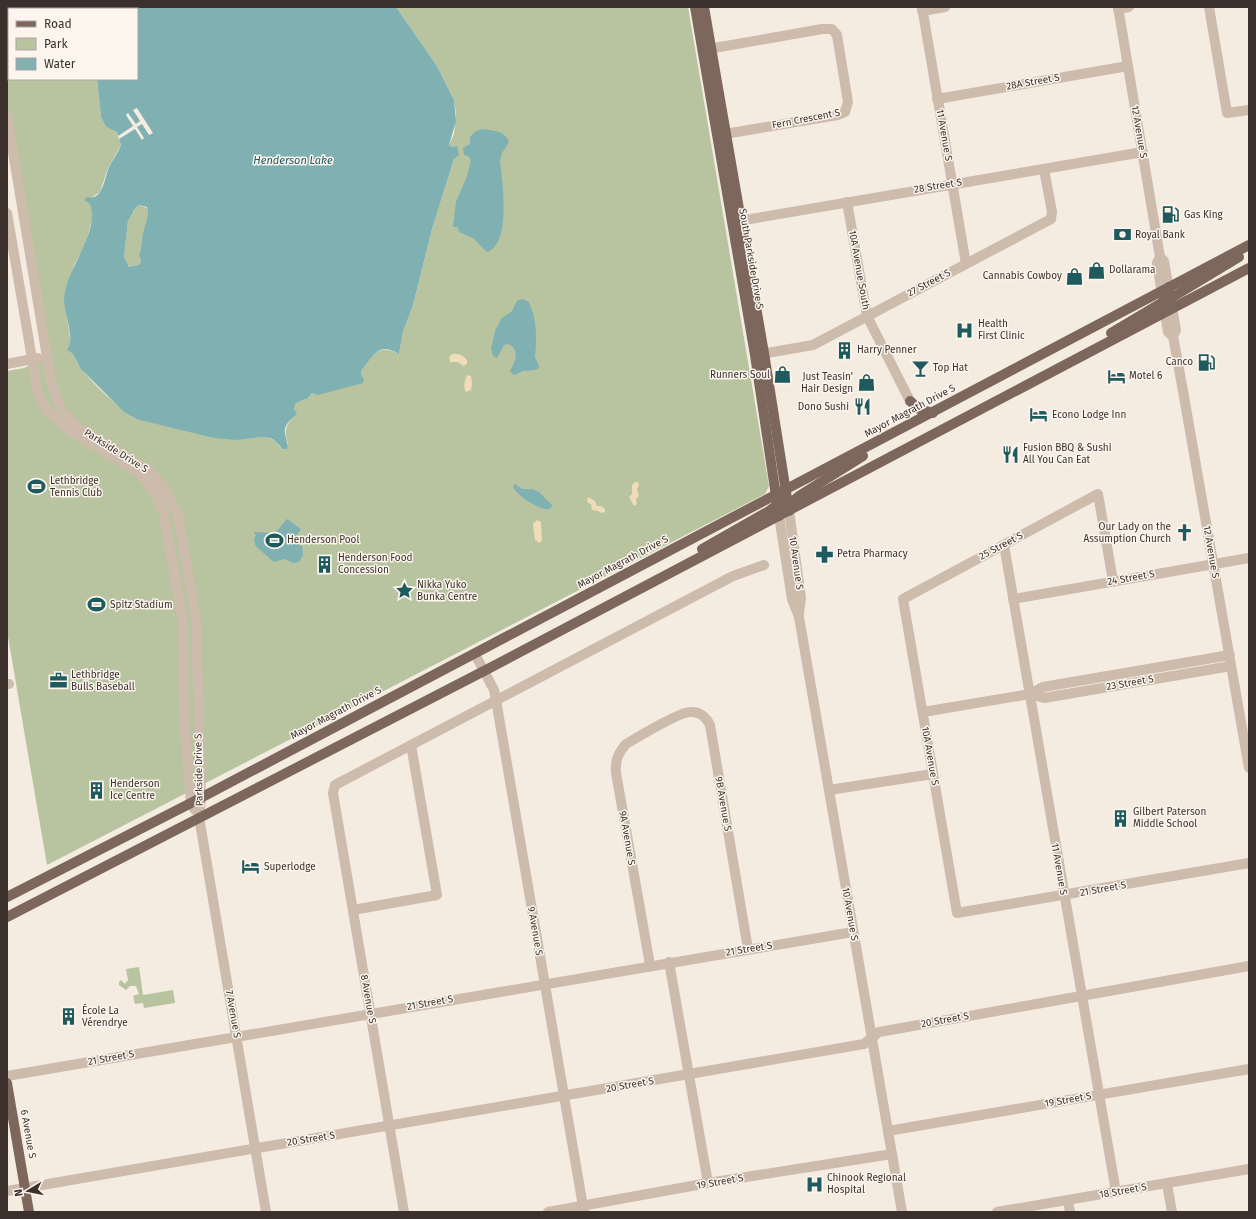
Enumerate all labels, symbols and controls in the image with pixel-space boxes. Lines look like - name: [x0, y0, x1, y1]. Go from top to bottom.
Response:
- legend: [8, 8, 138, 80]
- text: Road: [44, 17, 72, 31]
- text: Park: [44, 37, 68, 51]
- text: Water: [44, 57, 76, 71]
- street label: 28A Street S: [1005, 71, 1061, 93]
- street label: 12 Avenue S: [1128, 105, 1150, 160]
- street label: Fern Crescent S: [771, 106, 842, 131]
- street label: 11 Avenue S: [934, 108, 955, 162]
- water label: Henderson Lake: [253, 154, 333, 167]
- street label: 28 Street S: [913, 176, 963, 196]
- fuel station icon: Gas King: [1161, 205, 1181, 225]
- street label: South Parkside Drive S: [736, 208, 766, 311]
- place label: Gas King: [1184, 209, 1224, 221]
- bank icon: Royal Bank: [1112, 225, 1132, 245]
- street label: 10A Avenue South: [846, 229, 872, 311]
- place label: Royal Bank: [1135, 229, 1186, 241]
- shop icon: Dollarama: [1086, 260, 1106, 280]
- place label: Dollarama: [1109, 264, 1156, 276]
- street label: 27 Street S: [905, 266, 953, 299]
- shop icon: Cannabis Cowboy: [1065, 266, 1085, 286]
- place label: Cannabis Cowboy: [983, 270, 1062, 282]
- place label: Health First Clinic: [978, 318, 1025, 342]
- hospital icon: Health First Clinic: [955, 320, 975, 340]
- building icon: Harry Penner: [834, 340, 854, 360]
- place label: Harry Penner: [857, 344, 917, 356]
- fuel station icon: Canco: [1196, 352, 1216, 372]
- place label: Canco: [1166, 356, 1193, 368]
- bar icon: Top Hat: [910, 358, 930, 378]
- place label: Top Hat: [933, 362, 968, 374]
- shop icon: Runners Soul: [773, 365, 793, 385]
- hotel icon: Motel 6: [1106, 366, 1126, 386]
- place label: Runners Soul: [710, 369, 770, 381]
- place label: Motel 6: [1129, 370, 1162, 382]
- place label: Just Teasin' Hair Design: [801, 371, 853, 395]
- shop icon: Just Teasin' Hair Design: [856, 373, 876, 393]
- street label: Mayor Magrath Drive S: [862, 382, 958, 440]
- restaurant icon: Dono Sushi: [852, 397, 872, 417]
- place label: Dono Sushi: [798, 401, 849, 413]
- hotel icon: Econo Lodge Inn: [1029, 405, 1049, 425]
- place label: Econo Lodge Inn: [1052, 409, 1126, 421]
- street label: Parkside Drive S: [82, 427, 150, 476]
- place label: Fusion BBQ & Sushi All You Can Eat: [1023, 442, 1112, 466]
- restaurant icon: Fusion BBQ & Sushi All You Can Eat: [1000, 444, 1020, 464]
- place label: Lethbridge Tennis Club: [50, 475, 102, 499]
- sports icon: Lethbridge Tennis Club: [27, 477, 47, 497]
- place label: Our Lady on the Assumption Church: [1084, 521, 1171, 545]
- church icon: Our Lady on the Assumption Church: [1174, 523, 1194, 543]
- street label: 12 Avenue S: [1200, 525, 1222, 580]
- street label: 25 Street S: [977, 529, 1025, 563]
- sports icon: Henderson Pool: [264, 530, 284, 550]
- street label: Mayor Magrath Drive S: [575, 533, 671, 591]
- place label: Henderson Pool: [287, 534, 359, 546]
- street label: 10 Avenue S: [786, 535, 806, 591]
- pharmacy icon: Petra Pharmacy: [814, 544, 834, 564]
- place label: Petra Pharmacy: [837, 548, 908, 560]
- place label: Henderson Food Concession: [338, 552, 413, 576]
- building icon: Henderson Food Concession: [315, 554, 335, 574]
- street label: 24 Street S: [1106, 568, 1156, 588]
- place label: Nikka Yuko Bunka Centre: [417, 579, 477, 603]
- place icon: Nikka Yuko Bunka Centre: [394, 581, 414, 601]
- sports icon: Spitz Stadium: [87, 595, 107, 615]
- place label: Spitz Stadium: [110, 599, 172, 611]
- place label: Lethbridge Bulls Baseball: [71, 669, 135, 693]
- office icon: Lethbridge Bulls Baseball: [48, 671, 68, 691]
- street label: 23 Street S: [1105, 673, 1155, 693]
- street label: Mayor Magrath Drive S: [288, 684, 384, 742]
- street label: 10A Avenue S: [919, 726, 941, 787]
- street label: Parkside Drive S: [192, 733, 206, 806]
- street label: 9B Avenue S: [712, 776, 734, 833]
- place label: Henderson Ice Centre: [110, 778, 160, 802]
- building icon: Henderson Ice Centre: [87, 780, 107, 800]
- place label: Gilbert Paterson Middle School: [1133, 806, 1206, 830]
- building icon: Gilbert Paterson Middle School: [1110, 808, 1130, 828]
- street label: 9A Avenue S: [616, 810, 638, 867]
- street label: 11 Avenue S: [1049, 842, 1070, 896]
- hotel icon: Superlodge: [241, 857, 261, 877]
- place label: Superlodge: [264, 861, 316, 873]
- street label: 21 Street S: [1079, 879, 1128, 899]
- street label: 10 Avenue S: [839, 886, 861, 942]
- street label: 9 Avenue S: [525, 906, 545, 957]
- street label: 21 Street S: [725, 939, 774, 959]
- street label: 8 Avenue S: [358, 974, 378, 1025]
- street label: 7 Avenue S: [223, 989, 243, 1039]
- street label: 21 Street S: [406, 993, 455, 1013]
- place label: École La Vérendrye: [82, 1003, 128, 1029]
- building icon: École La Vérendrye: [59, 1007, 79, 1027]
- street label: 20 Street S: [920, 1010, 970, 1030]
- street label: 21 Street S: [87, 1048, 136, 1068]
- street label: 20 Street S: [605, 1075, 655, 1095]
- street label: 19 Street S: [1044, 1090, 1093, 1110]
- street label: 6 Avenue S: [18, 1109, 38, 1160]
- street label: 20 Street S: [286, 1129, 336, 1149]
- north arrow: [8, 1171, 48, 1211]
- street label: 19 Street S: [696, 1172, 745, 1192]
- place label: Chinook Regional Hospital: [827, 1172, 906, 1196]
- hospital icon: Chinook Regional Hospital: [804, 1174, 824, 1194]
- street label: 18 Street S: [1098, 1181, 1148, 1201]
- text: N: [12, 1188, 26, 1197]

